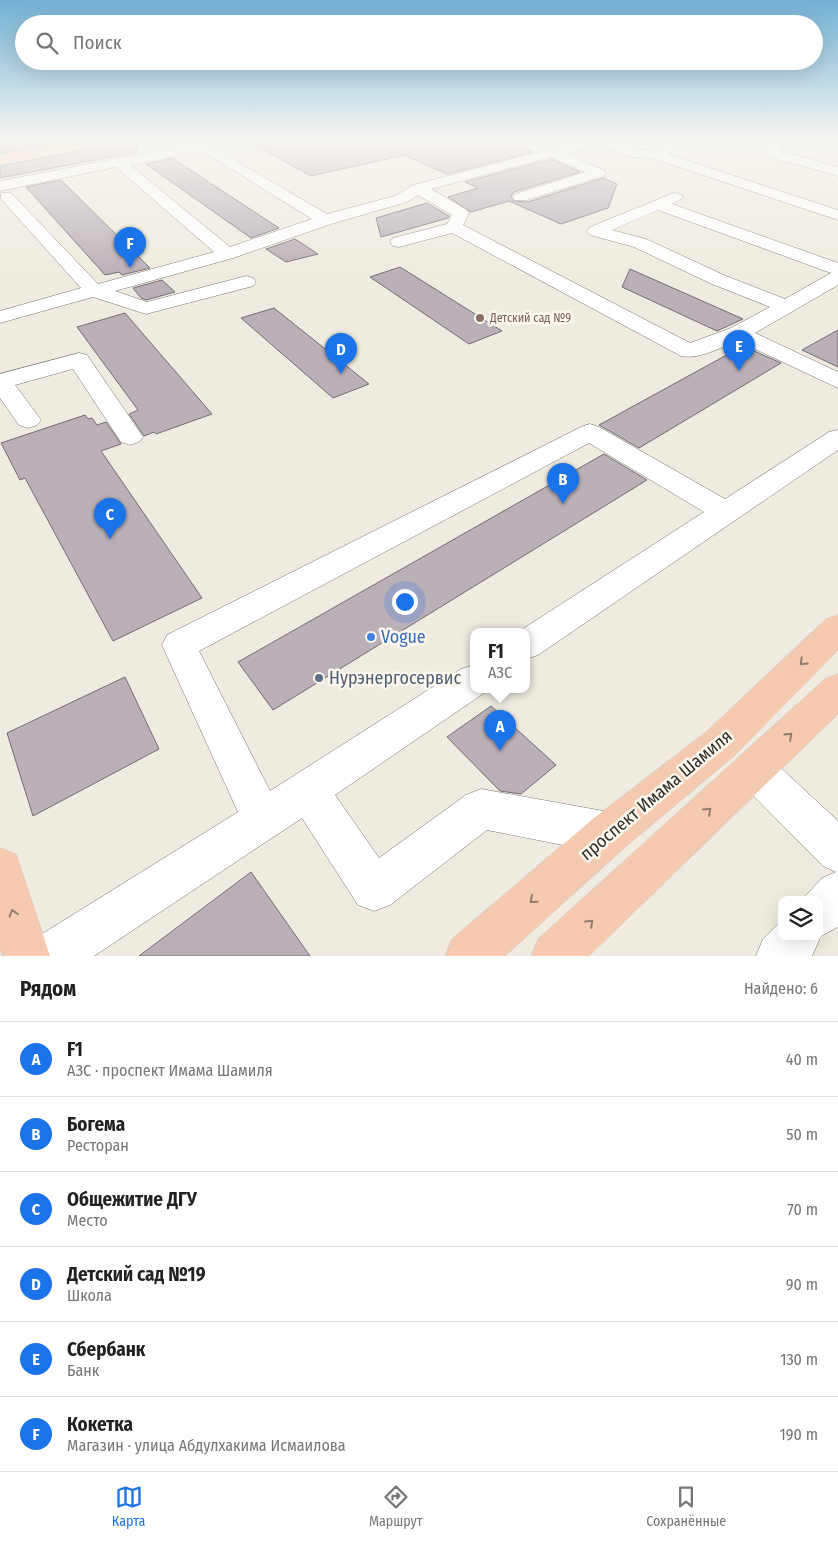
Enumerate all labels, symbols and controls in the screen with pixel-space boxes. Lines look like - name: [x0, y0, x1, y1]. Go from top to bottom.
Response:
- search box: [15, 15, 823, 70]
- icon: search: [33, 29, 61, 57]
- text: Поиск: [73, 31, 122, 54]
- pin: F: [114, 227, 146, 268]
- place label: Детский сад №9: [489, 311, 571, 325]
- marker: Детский сад №9: [474, 312, 486, 324]
- pin: E: [723, 330, 755, 371]
- pin: D: [325, 333, 357, 374]
- pin: B: [547, 463, 579, 504]
- pin: C: [94, 498, 126, 539]
- your location: [392, 589, 418, 615]
- place label: Vogue: [381, 626, 426, 648]
- popup: [470, 628, 530, 693]
- marker: Vogue: [365, 631, 377, 643]
- text: F1: [488, 640, 504, 663]
- one-way arrow: [800, 656, 809, 665]
- text: АЗС: [488, 663, 512, 682]
- place label: Нурэнергосервис: [329, 667, 462, 689]
- marker: Нурэнергосервис: [313, 672, 325, 684]
- pin: A: [484, 710, 516, 751]
- street label: проспект Имама Шамиля: [575, 725, 737, 865]
- one-way arrow: [784, 733, 793, 742]
- one-way arrow: [703, 808, 712, 817]
- one-way arrow: [530, 894, 539, 903]
- map controls: [778, 896, 823, 941]
- button: layers: [778, 896, 823, 941]
- one-way arrow: [9, 910, 19, 918]
- one-way arrow: [584, 920, 593, 929]
- text: Рядом: [20, 976, 76, 1002]
- text: Найдено: 6: [744, 979, 818, 998]
- text: F1: [67, 1038, 83, 1061]
- text: A: [32, 1050, 40, 1069]
- text: 40 m: [786, 1050, 818, 1069]
- text: АЗС · проспект Имама Шамиля: [67, 1061, 273, 1080]
- text: Богема: [67, 1113, 125, 1136]
- text: B: [32, 1125, 40, 1144]
- text: 50 m: [786, 1125, 818, 1144]
- text: Ресторан: [67, 1136, 129, 1155]
- text: Общежитие ДГУ: [67, 1188, 197, 1211]
- text: C: [32, 1200, 40, 1219]
- text: 70 m: [787, 1200, 818, 1219]
- text: Место: [67, 1211, 108, 1230]
- text: Детский сад №19: [67, 1263, 205, 1286]
- text: D: [31, 1275, 41, 1294]
- text: 90 m: [786, 1275, 818, 1294]
- text: Школа: [67, 1286, 112, 1305]
- text: Сбербанк: [67, 1338, 145, 1361]
- text: E: [32, 1350, 40, 1369]
- text: 130 m: [780, 1350, 818, 1369]
- text: Банк: [67, 1361, 99, 1380]
- text: Кокетка: [67, 1413, 133, 1436]
- text: F: [32, 1425, 40, 1444]
- text: 190 m: [780, 1425, 818, 1444]
- text: Магазин · улица Абдулхакима Исмаилова: [67, 1436, 346, 1455]
- tab: Карта: [112, 1483, 145, 1530]
- tab: Маршрут: [369, 1483, 423, 1530]
- tab: Сохранённые: [646, 1483, 726, 1530]

